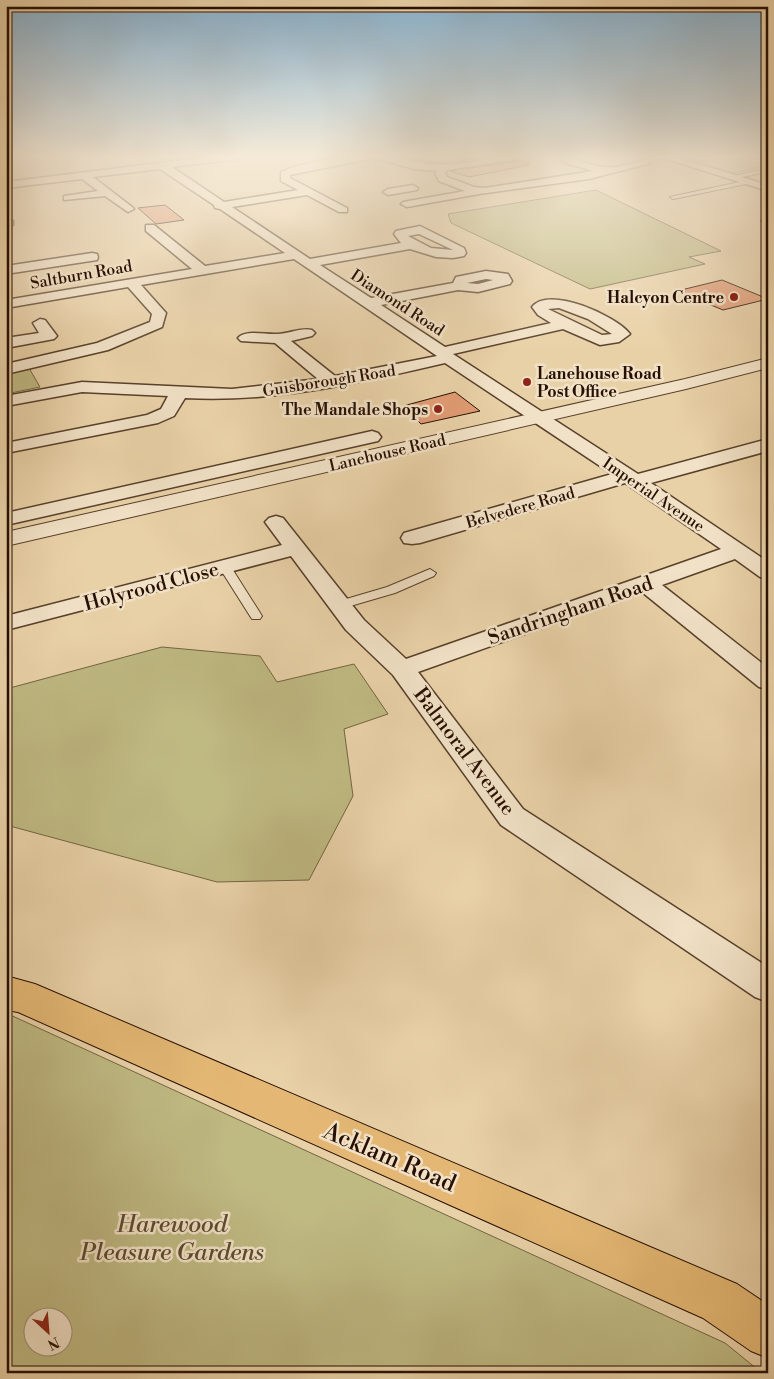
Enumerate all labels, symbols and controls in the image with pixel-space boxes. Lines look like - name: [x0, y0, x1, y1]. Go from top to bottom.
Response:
- street label: Saltburn Road: [29, 256, 134, 294]
- street label: Diamond Road: [347, 265, 448, 341]
- place label: Halcyon Centre: [607, 288, 724, 308]
- marker: Halcyon Centre: [728, 291, 740, 303]
- street label: Guisborough Road: [261, 361, 397, 401]
- place label: Lanehouse Road Post Office: [537, 364, 662, 402]
- marker: Lanehouse Road Post Office: [521, 376, 533, 388]
- place label: The Mandale Shops: [282, 400, 428, 420]
- marker: The Mandale Shops: [432, 403, 444, 415]
- street label: Lanehouse Road: [327, 430, 448, 476]
- street label: Imperial Avenue: [599, 453, 708, 536]
- street label: Belvedere Road: [463, 483, 577, 533]
- street label: Holyrood Close: [81, 557, 222, 618]
- street label: Sandringham Road: [485, 571, 657, 651]
- street label: Balmoral Avenue: [407, 682, 520, 821]
- street label: Acklam Road: [318, 1116, 461, 1199]
- park label: Harewood Pleasure Gardens: [79, 1210, 264, 1268]
- north arrow: [22, 1306, 72, 1356]
- text: N: [44, 1332, 62, 1353]

